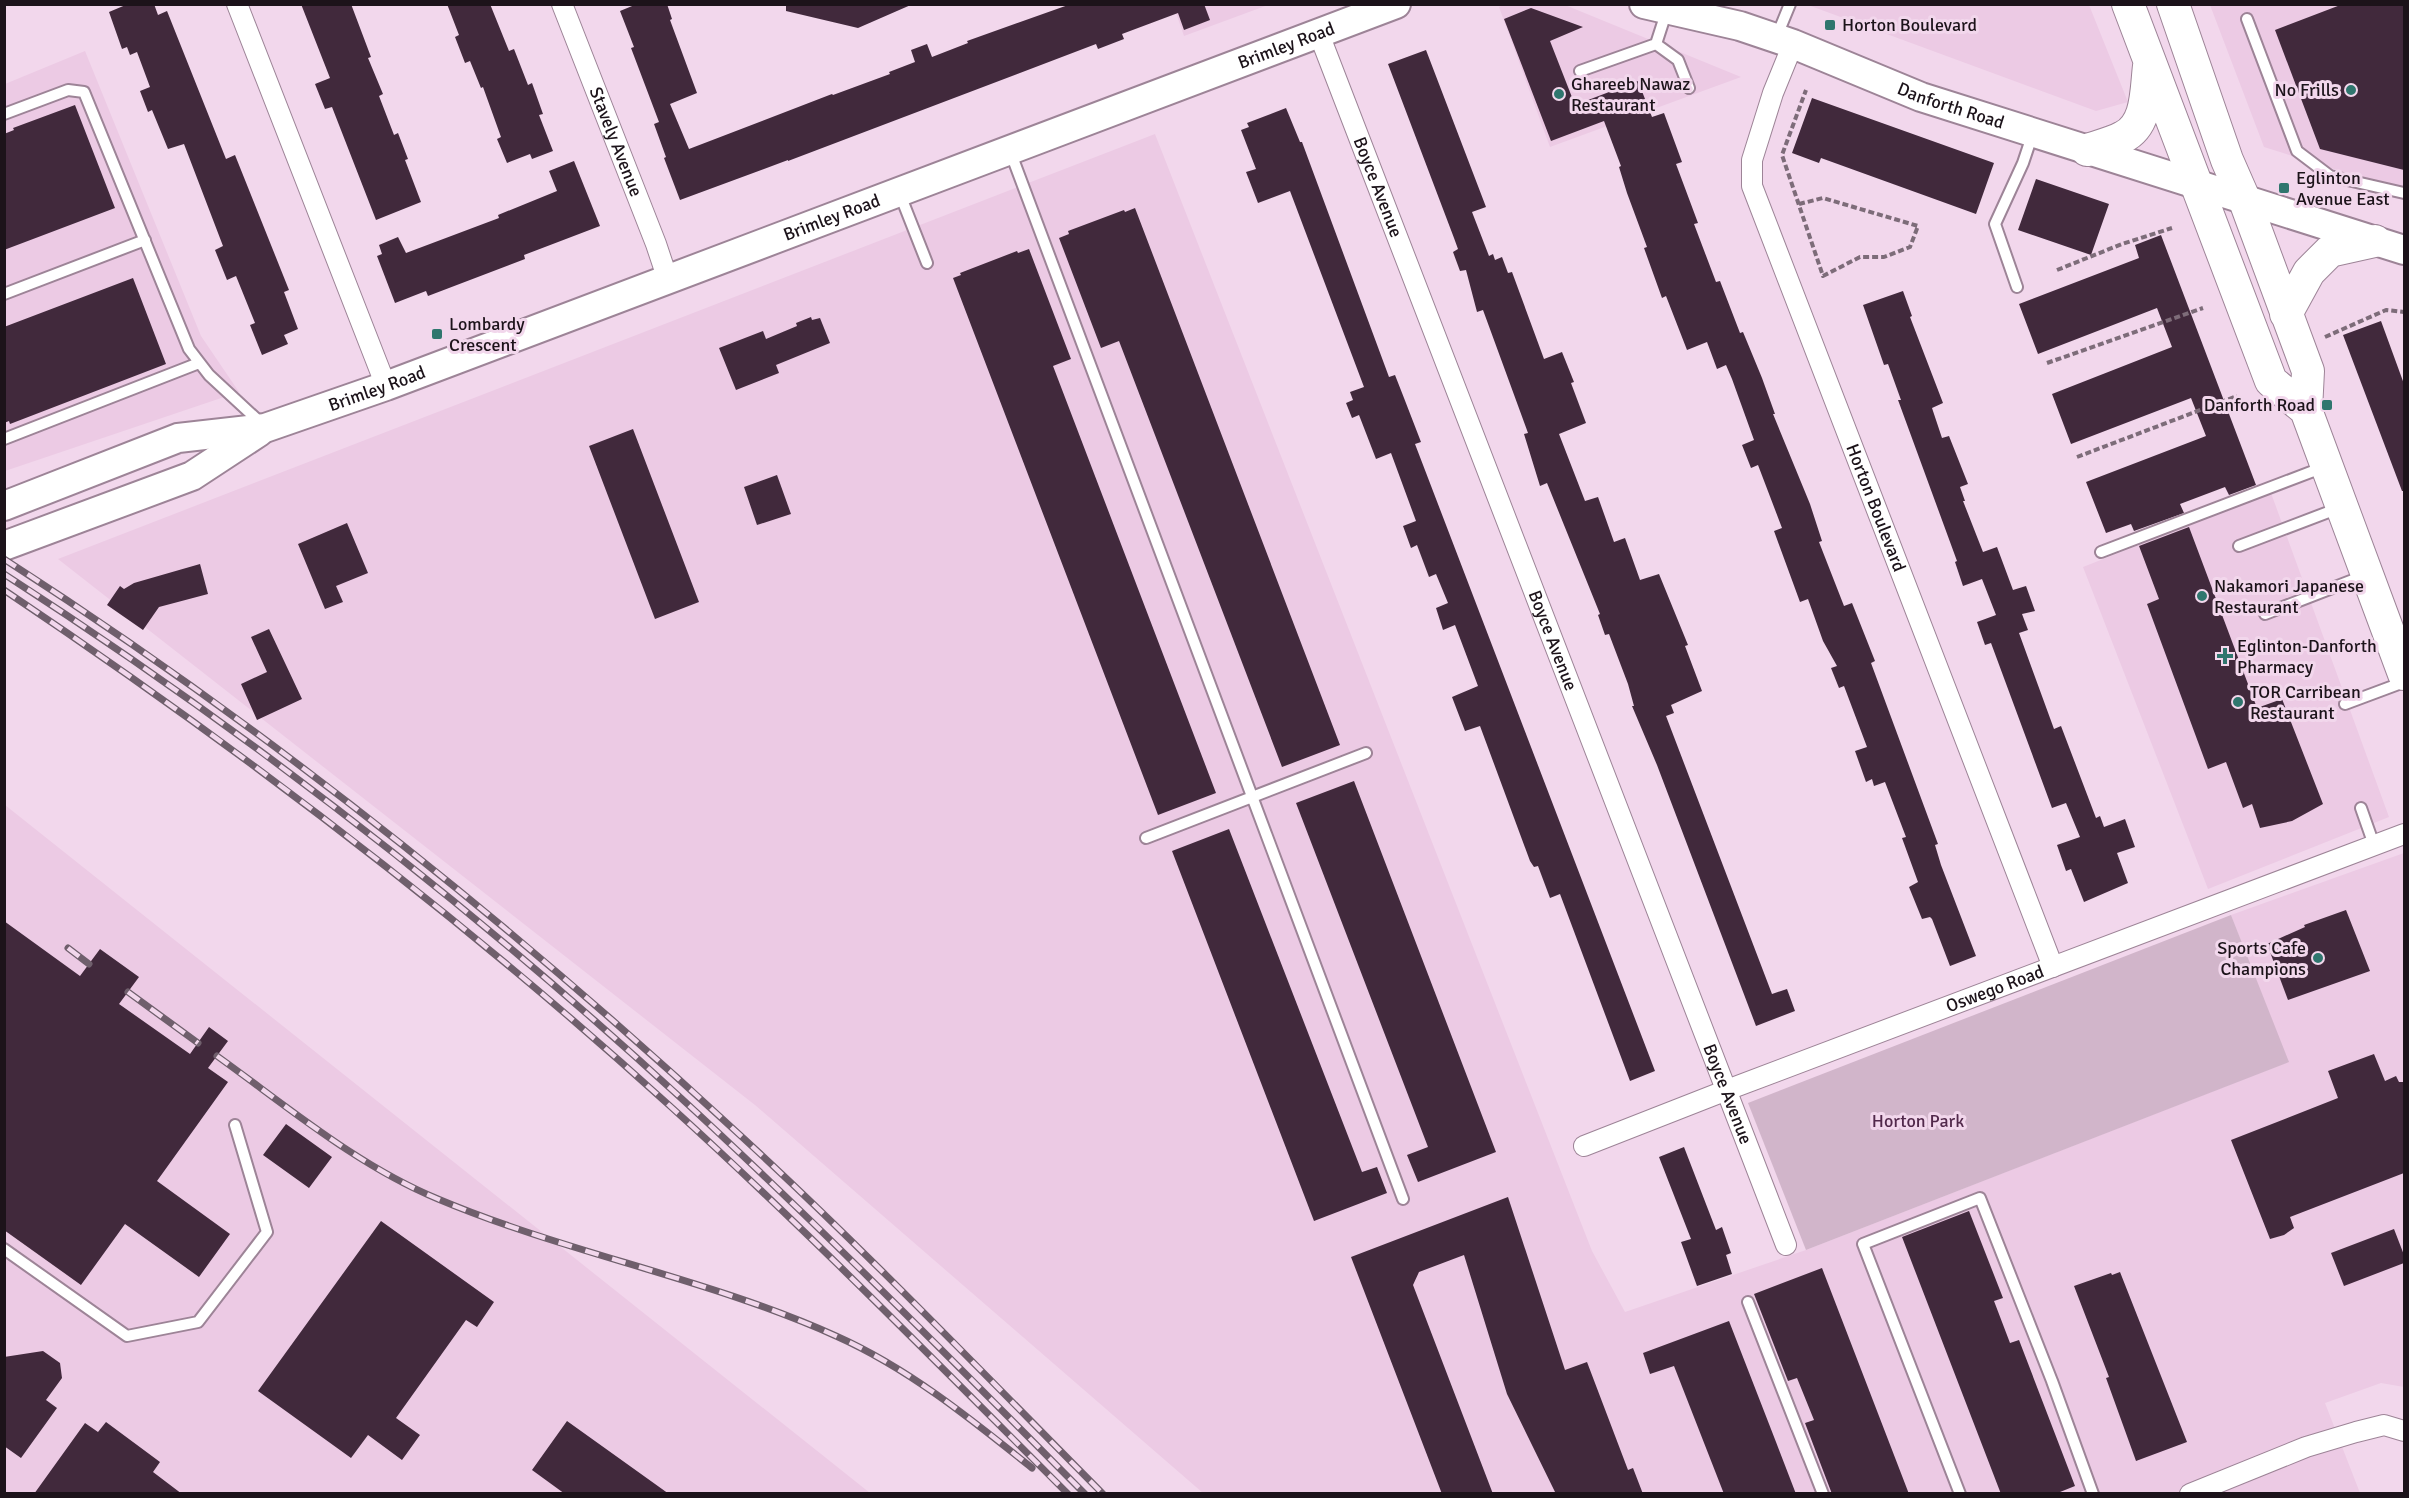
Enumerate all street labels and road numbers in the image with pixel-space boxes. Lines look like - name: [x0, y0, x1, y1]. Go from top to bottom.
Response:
- street label: Brimley Road: [1235, 17, 1338, 74]
- street label: Danforth Road: [1894, 77, 2007, 134]
- street label: Stavely Avenue: [585, 84, 647, 200]
- street label: Boyce Avenue: [1349, 134, 1407, 240]
- street label: Brimley Road: [780, 189, 883, 246]
- street label: Brimley Road: [325, 361, 429, 416]
- street label: Horton Boulevard: [1841, 441, 1911, 575]
- street label: Boyce Avenue: [1524, 587, 1582, 694]
- street label: Oswego Road: [1943, 960, 2047, 1017]
- street label: Boyce Avenue: [1698, 1041, 1757, 1147]

